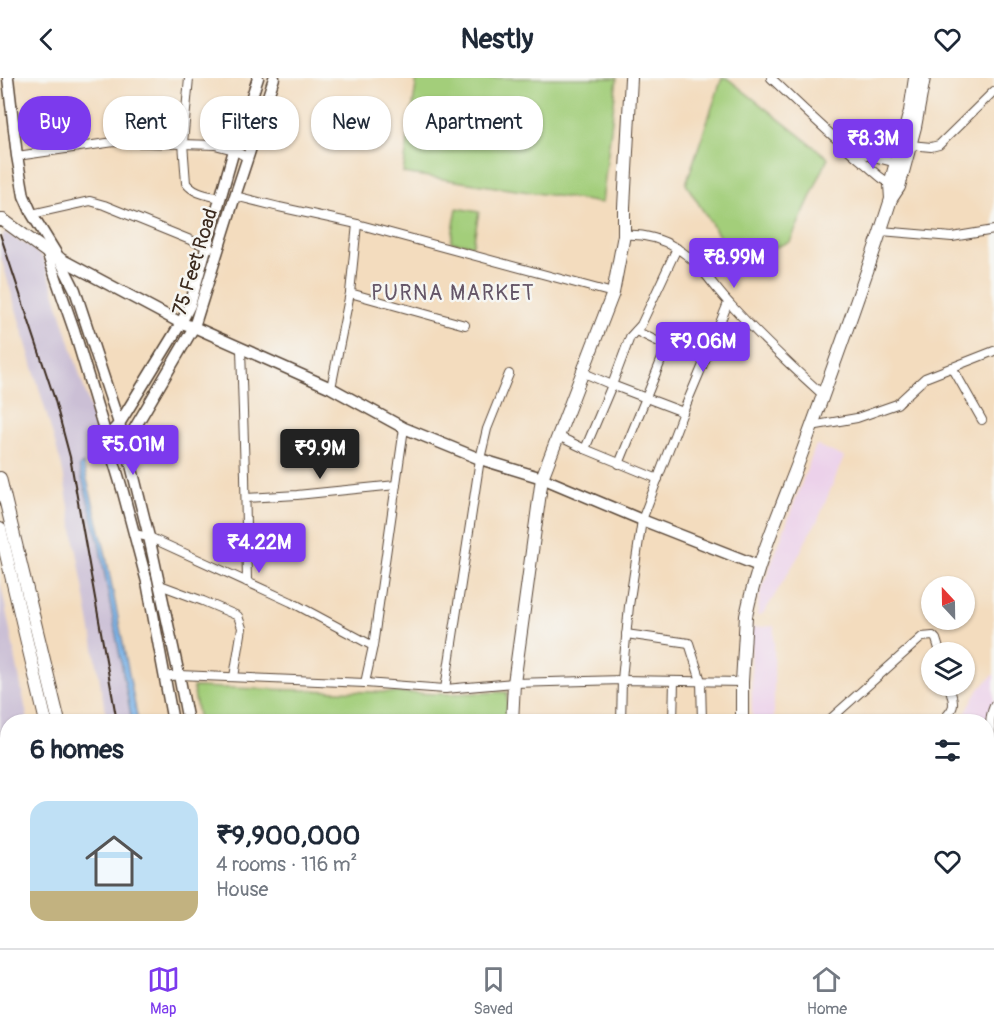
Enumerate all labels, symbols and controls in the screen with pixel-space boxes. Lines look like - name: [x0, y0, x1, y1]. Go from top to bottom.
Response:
- icon: back: [30, 23, 63, 56]
- text: Nestly: [461, 23, 533, 56]
- icon: heart: [931, 23, 964, 56]
- chip: Buy: [18, 96, 91, 150]
- chip: Rent: [103, 96, 188, 150]
- chip: Filters: [200, 96, 299, 150]
- chip: New: [311, 96, 391, 150]
- chip: Apartment: [403, 96, 543, 150]
- pin: ₹8.3M: [831, 119, 915, 170]
- text: ₹8.3M: [847, 126, 899, 151]
- street label: 75 Feet Road: [167, 205, 223, 319]
- pin: ₹8.99M: [685, 238, 783, 289]
- text: ₹8.99M: [703, 245, 765, 270]
- district label: PURNA MARKET: [371, 280, 535, 307]
- pin: ₹9.06M: [654, 322, 752, 373]
- text: ₹9.06M: [670, 329, 736, 354]
- pin: ₹5.01M: [84, 425, 182, 476]
- pin: ₹9.9M: [278, 429, 362, 480]
- text: ₹5.01M: [101, 432, 165, 457]
- text: ₹9.9M: [294, 436, 346, 461]
- pin: ₹4.22M: [210, 523, 308, 574]
- text: ₹4.22M: [227, 530, 291, 555]
- north arrow: [921, 576, 975, 630]
- map controls: [921, 576, 975, 696]
- button: layers: [921, 642, 975, 696]
- text: 6 homes: [30, 734, 124, 766]
- icon: filters: [931, 734, 964, 767]
- text: ₹9,900,000: [216, 820, 360, 852]
- icon: home: [78, 825, 150, 897]
- icon: heart: [931, 845, 964, 878]
- text: 4 rooms · 116 m²: [216, 852, 357, 877]
- text: House: [216, 877, 268, 902]
- tab: Map: [147, 963, 180, 1019]
- tab: Saved: [473, 963, 513, 1019]
- tab: Home: [807, 963, 847, 1019]

